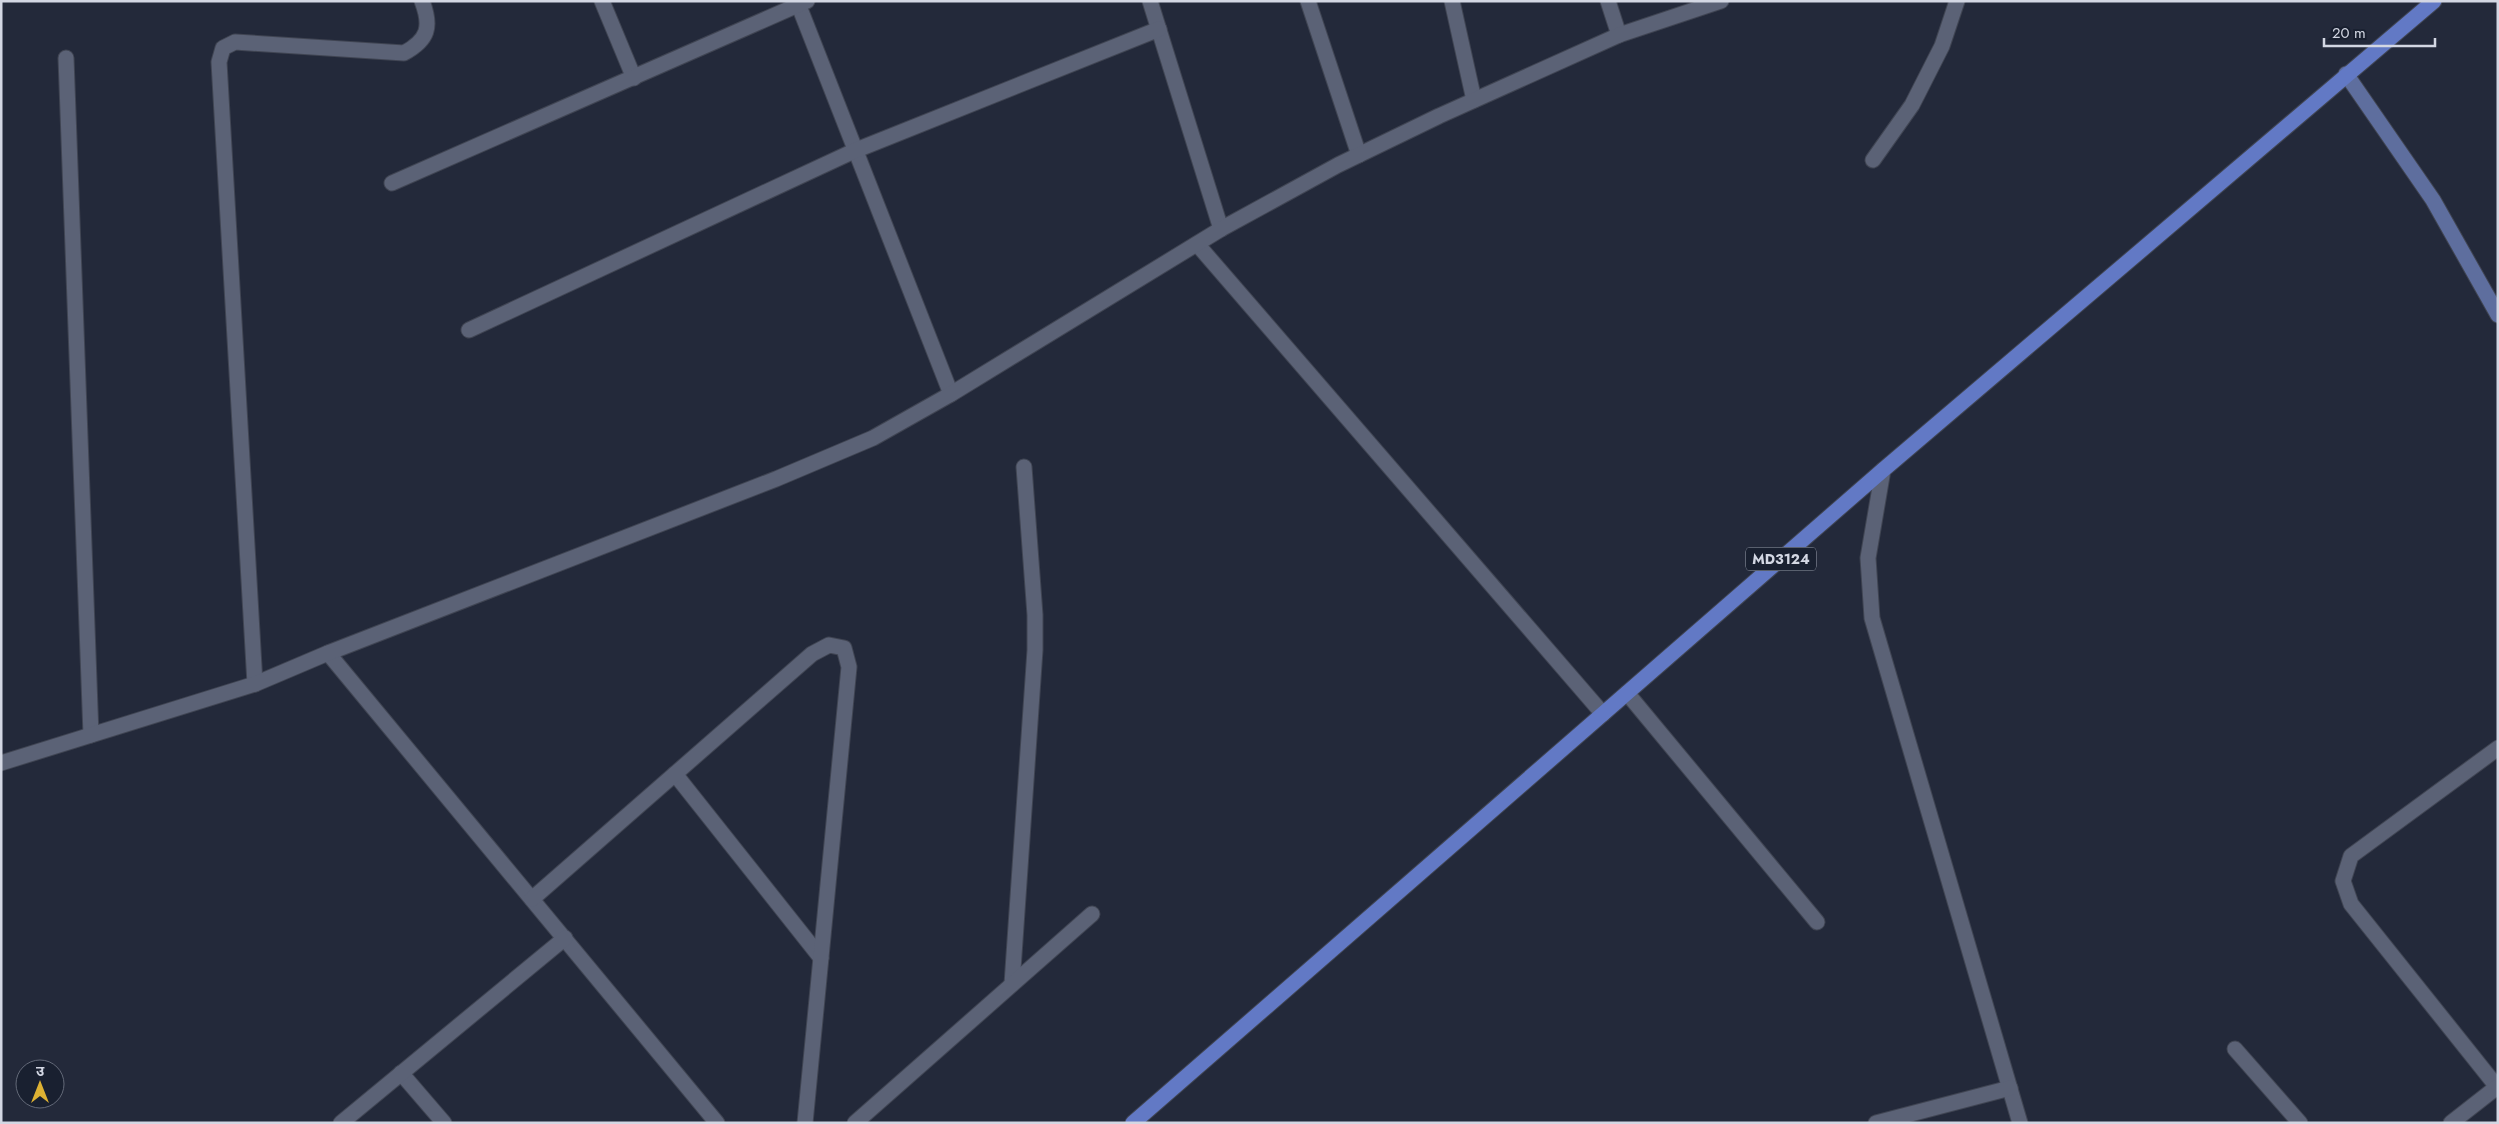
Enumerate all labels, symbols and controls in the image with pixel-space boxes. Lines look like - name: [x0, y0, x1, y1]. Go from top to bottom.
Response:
- scale bar: [2324, 15, 2435, 47]
- text: 20 m: [2332, 22, 2366, 44]
- road number: MD3124: [1746, 548, 1816, 570]
- north arrow: [15, 1059, 65, 1109]
- text: उ: [36, 1061, 45, 1081]

